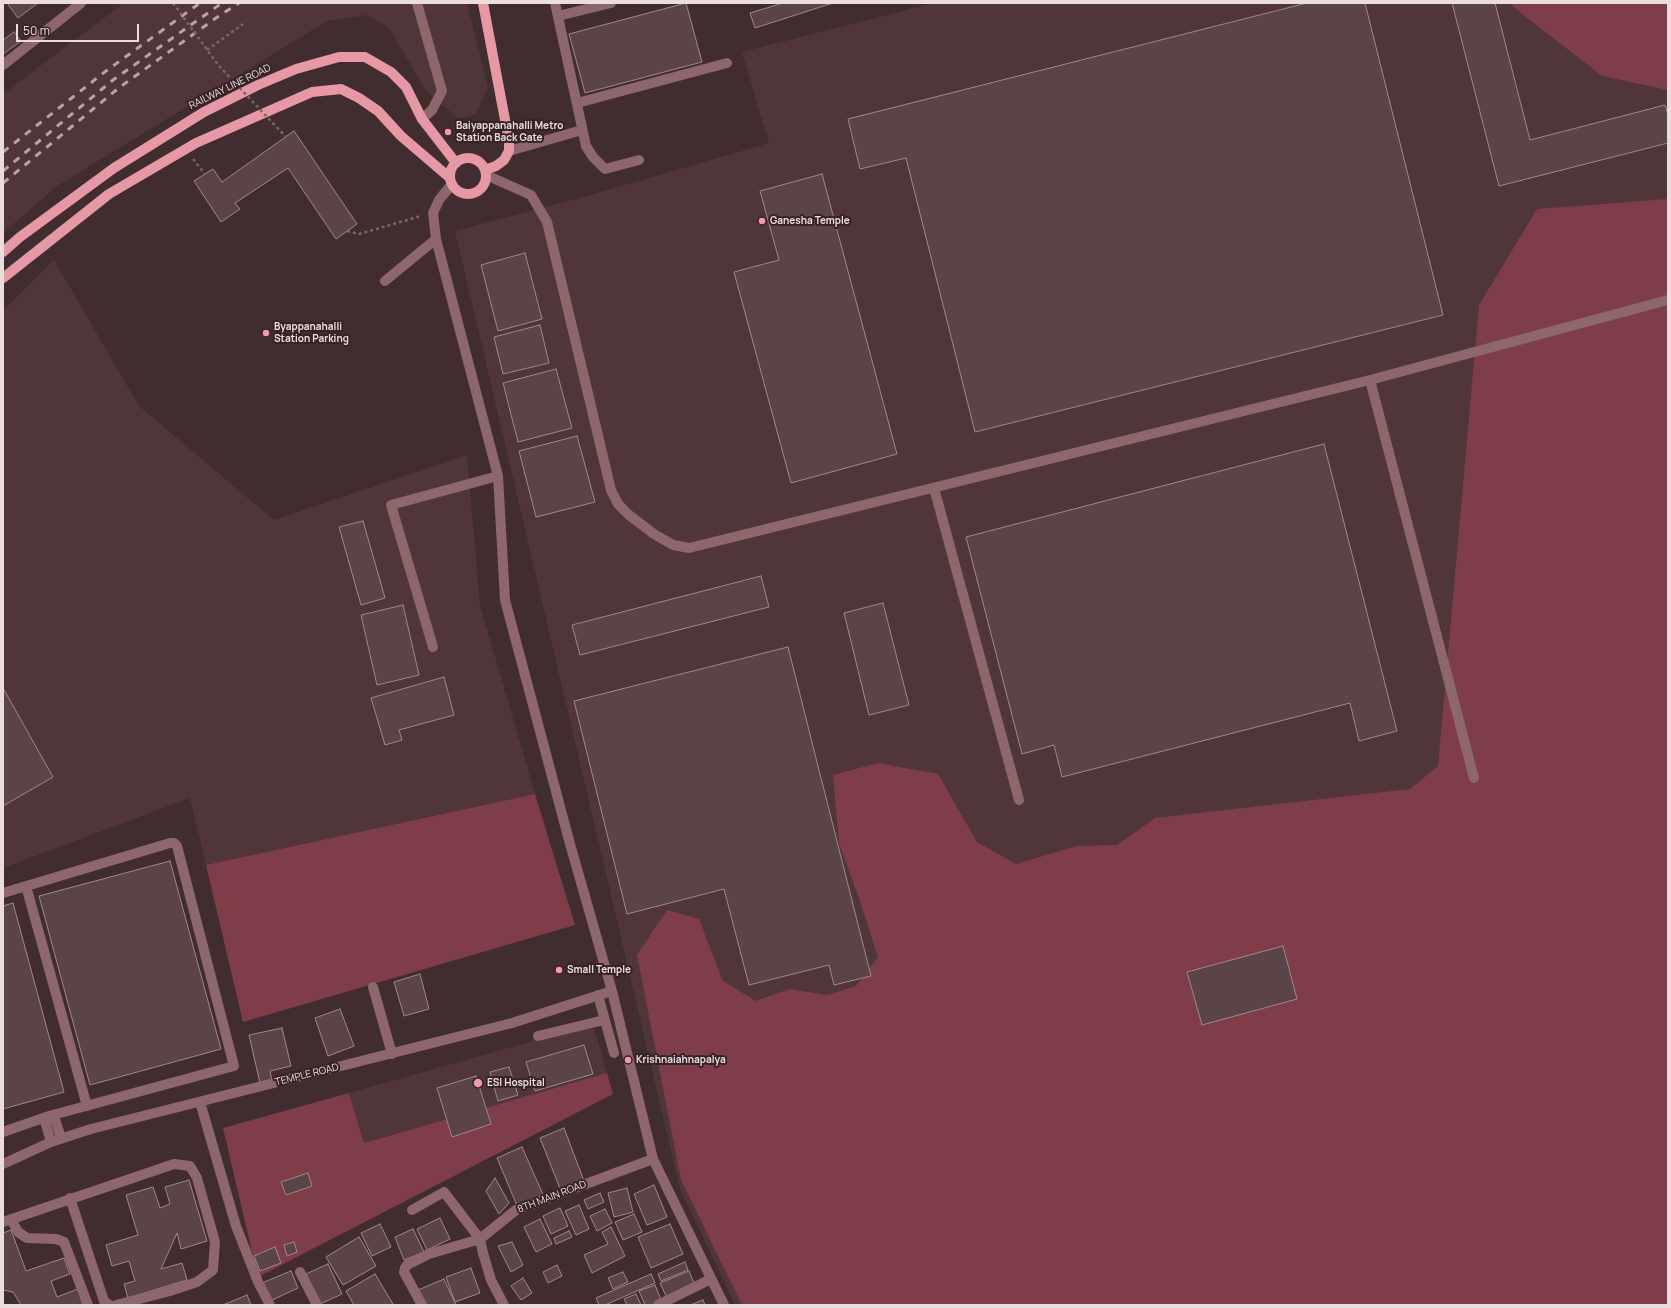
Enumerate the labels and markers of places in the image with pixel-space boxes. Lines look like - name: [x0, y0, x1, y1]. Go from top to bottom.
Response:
- place label: Baiyappanahalli Metro Station Back Gate: [456, 120, 564, 144]
- marker: Baiyappanahalli Metro Station Back Gate: [443, 127, 453, 137]
- place label: Ganesha Temple: [770, 215, 850, 227]
- marker: Ganesha Temple: [757, 216, 767, 226]
- place label: Byappanahalli Station Parking: [274, 321, 349, 344]
- marker: Byappanahalli Station Parking: [261, 328, 271, 338]
- place label: Small Temple: [567, 964, 631, 976]
- marker: Small Temple: [554, 965, 564, 975]
- place label: Krishnaiahnapalya: [636, 1054, 726, 1066]
- marker: Krishnaiahnapalya: [623, 1055, 633, 1065]
- marker: ESI Hospital: [472, 1077, 484, 1089]
- place label: ESI Hospital: [487, 1077, 545, 1089]

